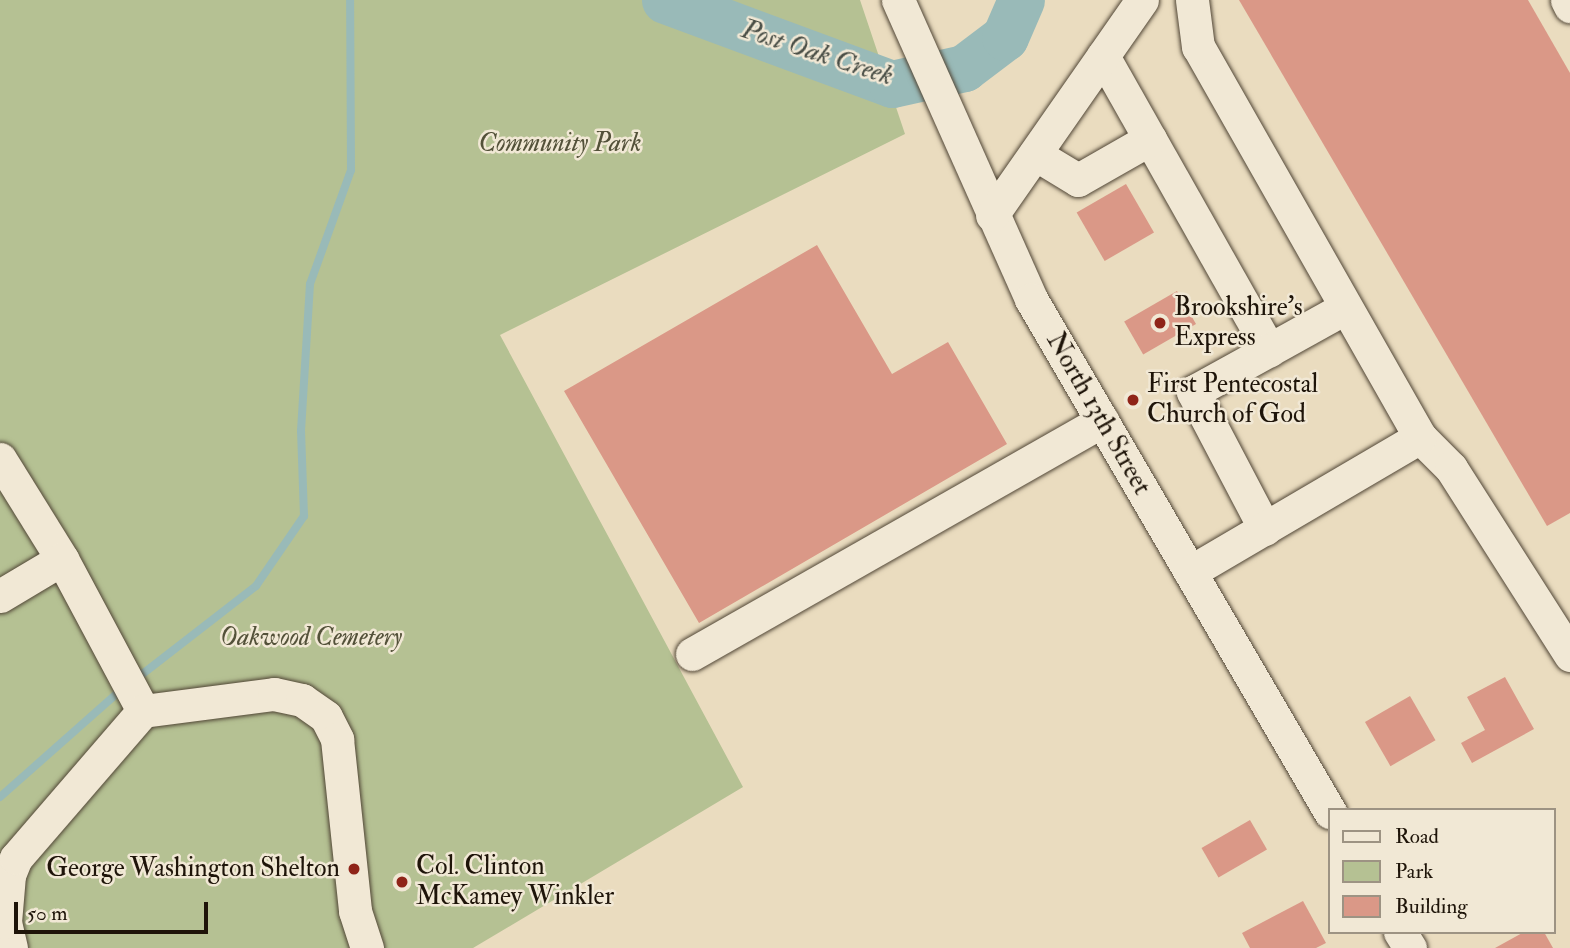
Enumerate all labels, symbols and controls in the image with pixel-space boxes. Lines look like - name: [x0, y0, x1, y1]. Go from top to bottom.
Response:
- water label: Post Oak Creek: [737, 13, 897, 93]
- park label: Community Park: [479, 128, 641, 160]
- place label: Brookshire's Express: [1174, 292, 1303, 354]
- marker: Brookshire's Express: [1152, 315, 1168, 331]
- street label: North 13th Street: [1039, 327, 1157, 501]
- place label: First Pentecostal Church of God: [1147, 369, 1318, 430]
- marker: First Pentecostal Church of God: [1125, 392, 1141, 408]
- park label: Oakwood Cemetery: [220, 622, 402, 654]
- legend: [1328, 808, 1556, 934]
- text: Road: [1395, 823, 1439, 850]
- place label: Col. Clinton McKamey Winkler: [416, 851, 614, 912]
- place label: George Washington Shelton: [46, 853, 340, 885]
- text: Park: [1395, 858, 1433, 885]
- marker: George Washington Shelton: [346, 861, 362, 877]
- marker: Col. Clinton McKamey Winkler: [394, 874, 410, 890]
- scale bar: [18, 888, 212, 932]
- text: Building: [1395, 893, 1468, 920]
- text: 50 m: [27, 900, 68, 927]

